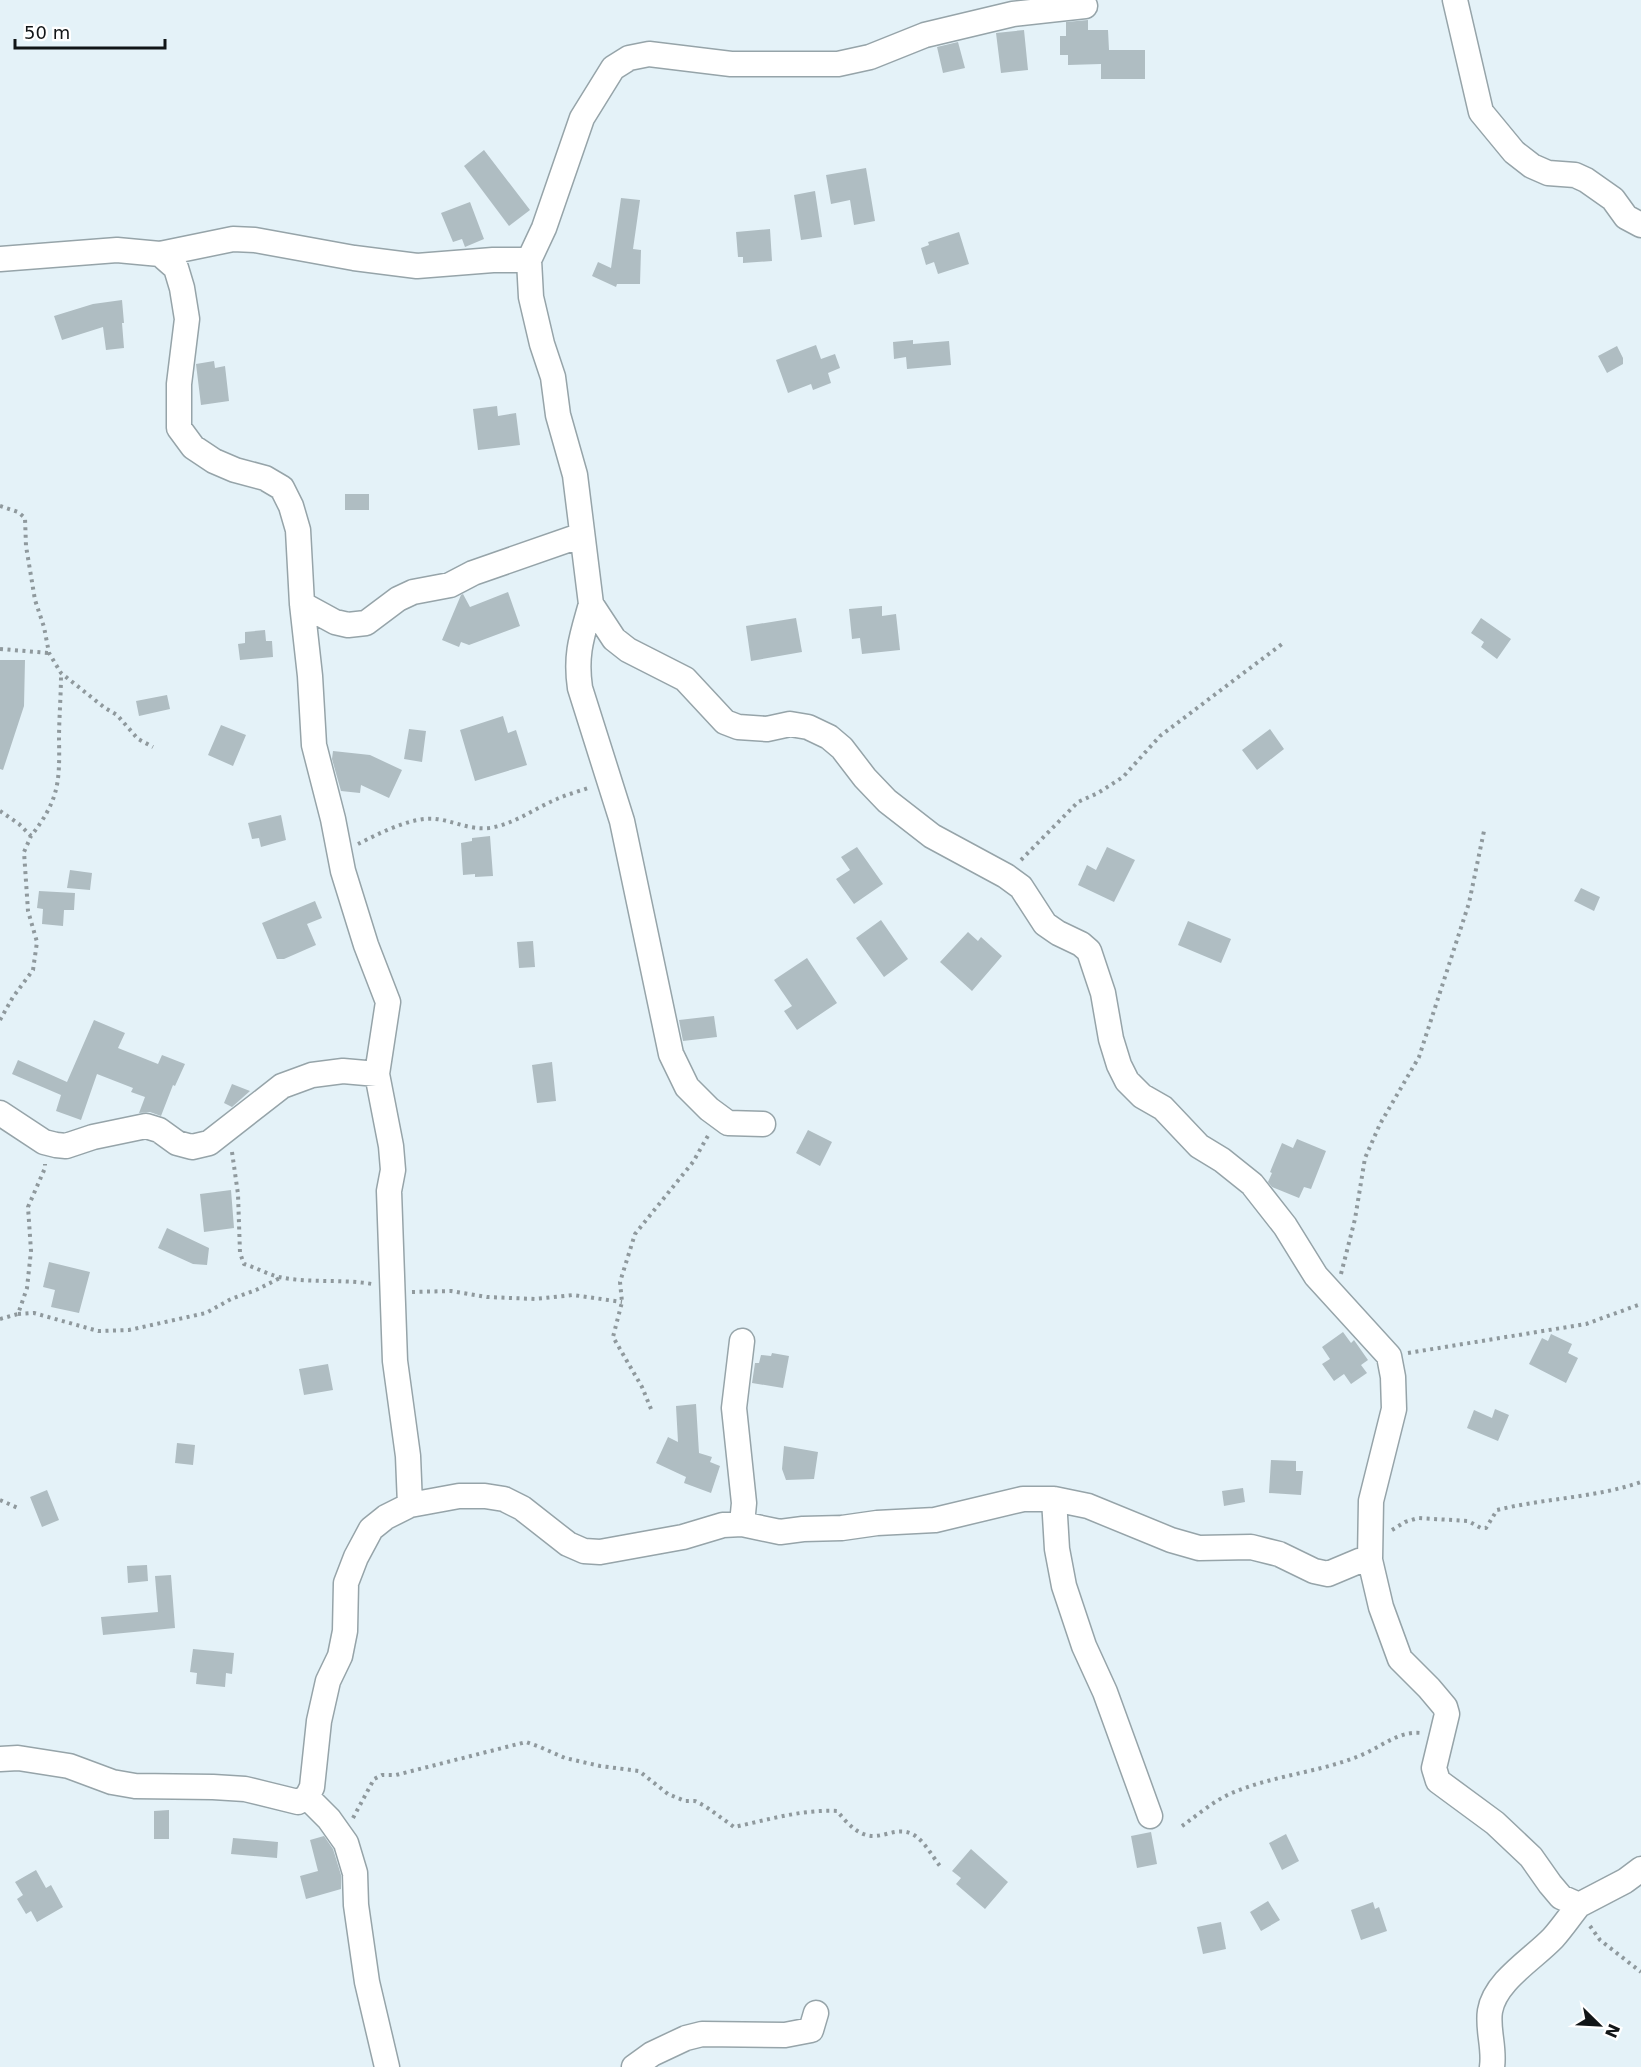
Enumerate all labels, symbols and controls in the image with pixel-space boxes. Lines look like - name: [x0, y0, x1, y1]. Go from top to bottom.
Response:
- scale bar: [15, 12, 165, 50]
- text: 50 m: [24, 22, 70, 43]
- north arrow: [1569, 1995, 1629, 2055]
- text: N: [1601, 2021, 1624, 2041]

